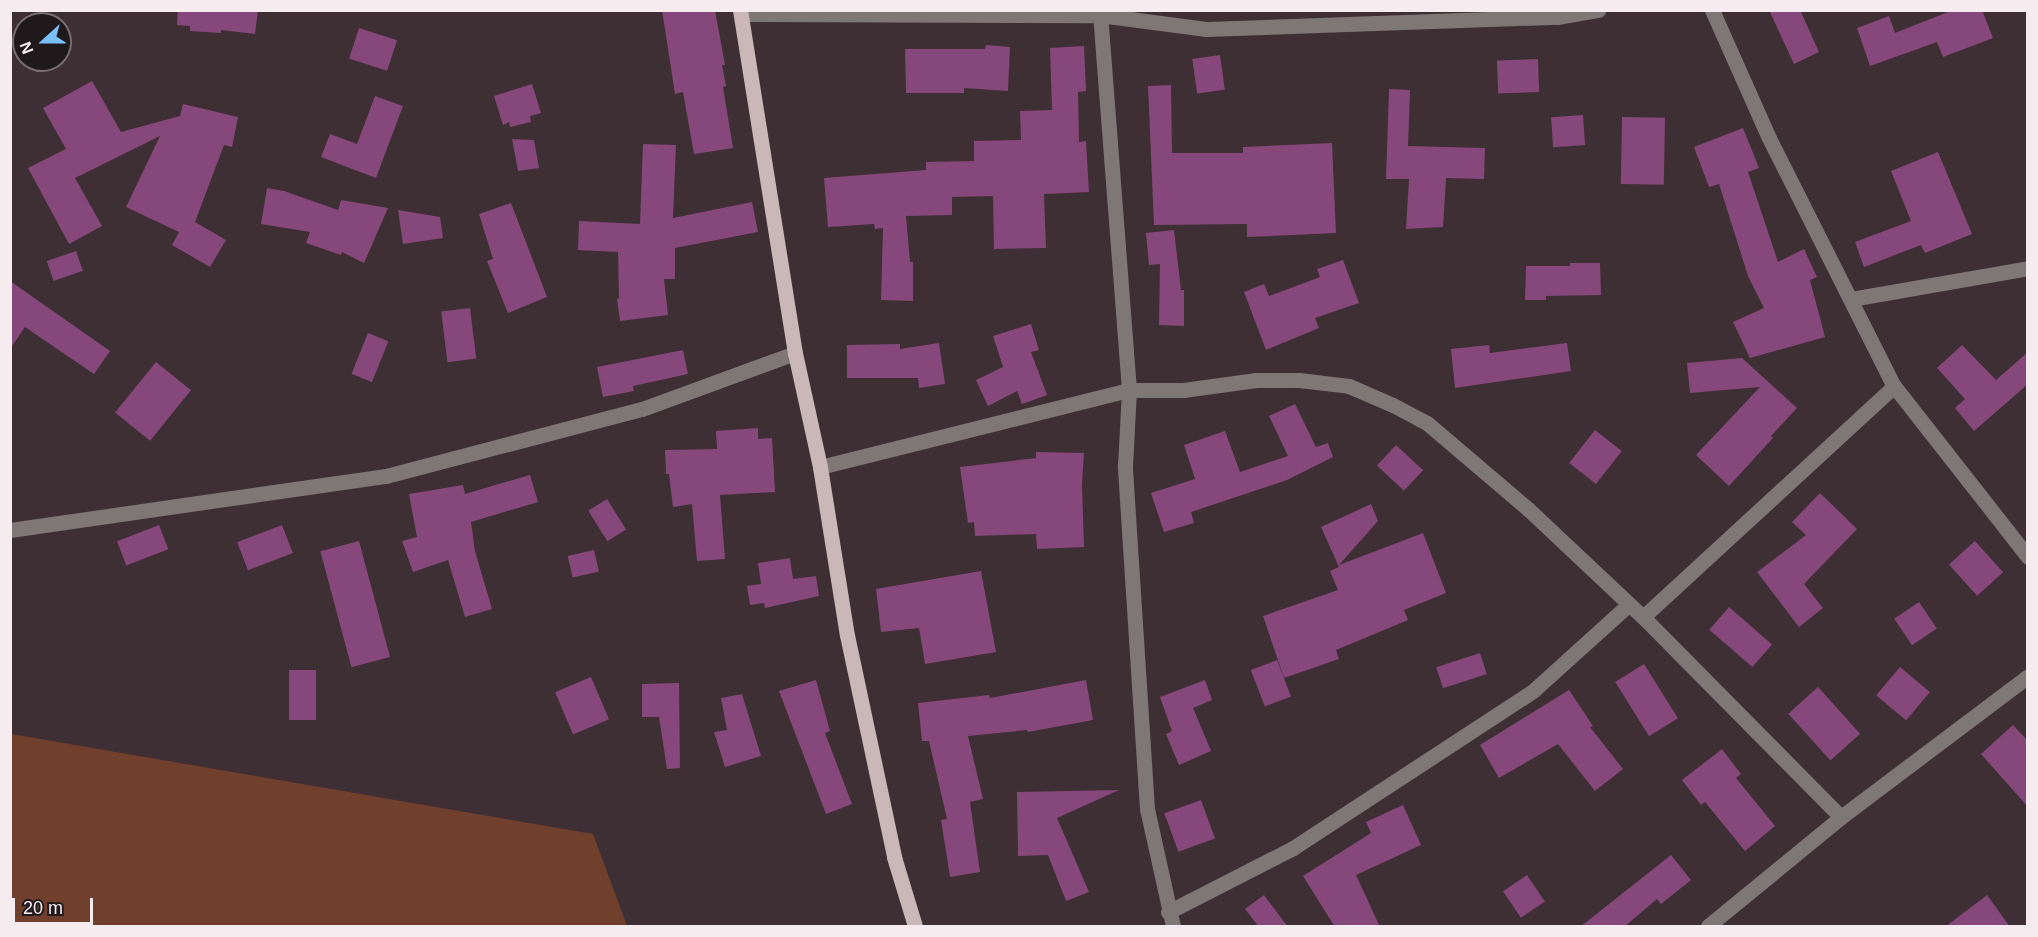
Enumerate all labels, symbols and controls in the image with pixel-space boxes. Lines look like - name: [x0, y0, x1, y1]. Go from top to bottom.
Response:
- north arrow: [12, 12, 72, 72]
- text: N: [17, 39, 37, 56]
- scale bar: [15, 886, 96, 924]
- text: 20 m: [23, 898, 63, 918]

